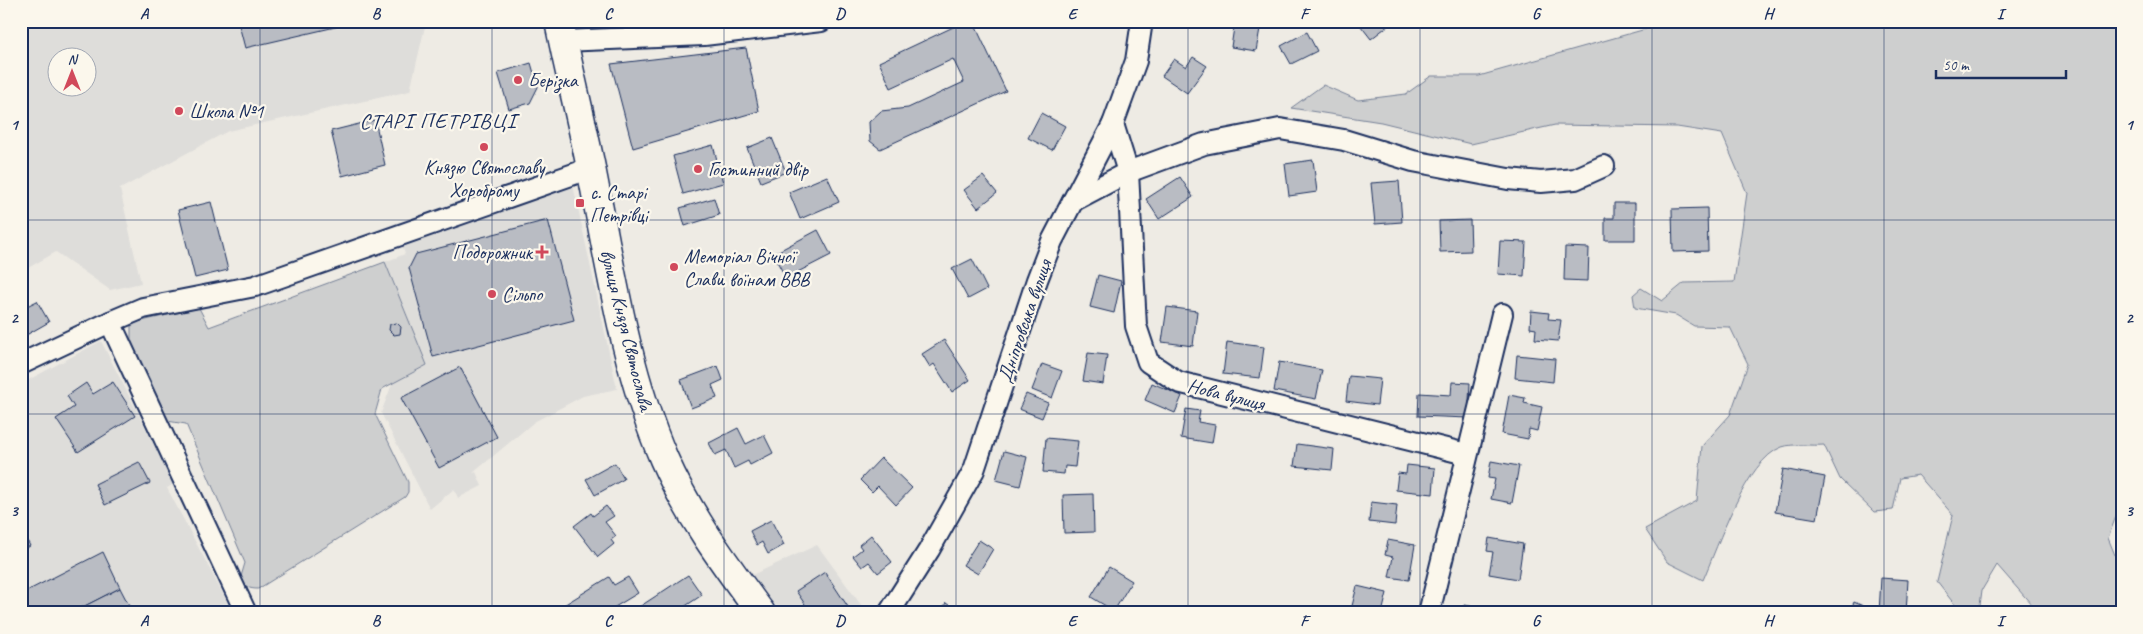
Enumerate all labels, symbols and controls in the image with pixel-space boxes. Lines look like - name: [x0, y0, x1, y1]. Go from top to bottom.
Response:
- text: A: [140, 4, 150, 24]
- text: B: [372, 4, 382, 24]
- text: C: [604, 4, 614, 24]
- text: D: [835, 4, 846, 24]
- text: E: [1068, 4, 1079, 24]
- text: F: [1300, 4, 1311, 24]
- text: G: [1532, 4, 1542, 24]
- text: H: [1763, 4, 1775, 24]
- text: I: [1997, 4, 2007, 24]
- north arrow: [48, 48, 98, 98]
- scale bar: [1936, 48, 2066, 80]
- text: N: [68, 51, 79, 68]
- text: 50 m: [1943, 56, 1970, 75]
- place label: Берізка: [528, 68, 579, 94]
- marker: Берізка: [512, 74, 524, 86]
- place label: Школа №1: [189, 99, 264, 124]
- marker: Школа №1: [173, 105, 185, 117]
- district label: СТАРІ ПЕТРІВЦІ: [360, 107, 521, 135]
- text: 1: [10, 115, 19, 135]
- text: 1: [2125, 115, 2134, 135]
- marker: Князю Святославу Хороброму: [478, 141, 490, 153]
- place label: Князю Святославу Хороброму: [424, 155, 546, 203]
- place label: Гостинний двір: [708, 157, 809, 182]
- marker: Гостинний двір: [692, 163, 704, 175]
- place label: с. Старі Петрівці: [590, 180, 650, 228]
- marker: с. Старі Петрівці: [574, 197, 586, 209]
- place label: Подорожник: [453, 240, 534, 265]
- place label: Меморіал Вічної Слави воїнам ВВВ: [684, 244, 811, 292]
- marker: Подорожник: [536, 246, 548, 258]
- street label: вулиця Князя Святослава: [594, 247, 659, 415]
- street label: Дніпровська вулиця: [992, 255, 1058, 386]
- marker: Меморіал Вічної Слави воїнам ВВВ: [668, 261, 680, 273]
- place label: Сільпо: [502, 282, 543, 307]
- marker: Сільпо: [486, 288, 498, 300]
- text: 2: [10, 308, 19, 328]
- text: 2: [2125, 308, 2134, 328]
- street label: Нова вулиця: [1185, 373, 1269, 417]
- text: 3: [10, 501, 19, 521]
- text: 3: [2125, 501, 2134, 521]
- text: A: [140, 611, 150, 631]
- text: B: [372, 611, 382, 631]
- text: C: [604, 611, 614, 631]
- text: D: [835, 611, 846, 631]
- text: E: [1068, 611, 1079, 631]
- text: F: [1300, 611, 1311, 631]
- text: G: [1532, 611, 1542, 631]
- text: H: [1763, 611, 1775, 631]
- text: I: [1997, 611, 2007, 631]

